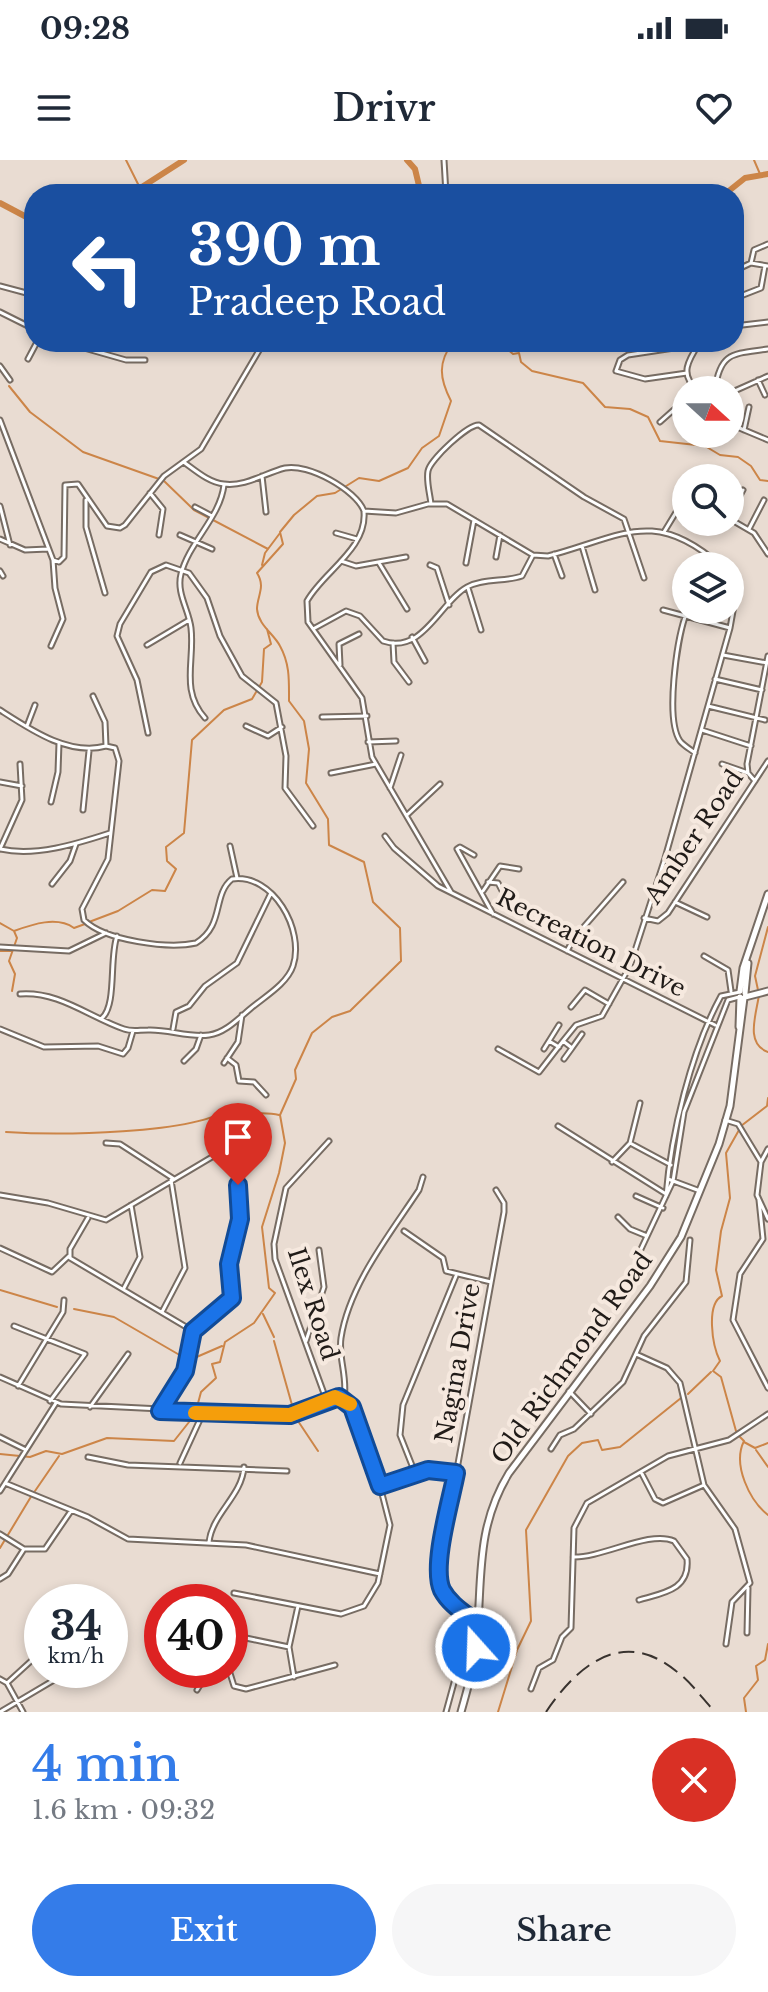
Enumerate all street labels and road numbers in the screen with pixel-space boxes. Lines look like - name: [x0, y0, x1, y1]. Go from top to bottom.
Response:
- street label: Amber Road: [638, 764, 749, 910]
- street label: Recreation Drive: [492, 882, 691, 1003]
- street label: Ilex Road: [282, 1244, 345, 1364]
- street label: Old Richmond Road: [485, 1246, 658, 1469]
- street label: Nagina Drive: [429, 1281, 486, 1445]

